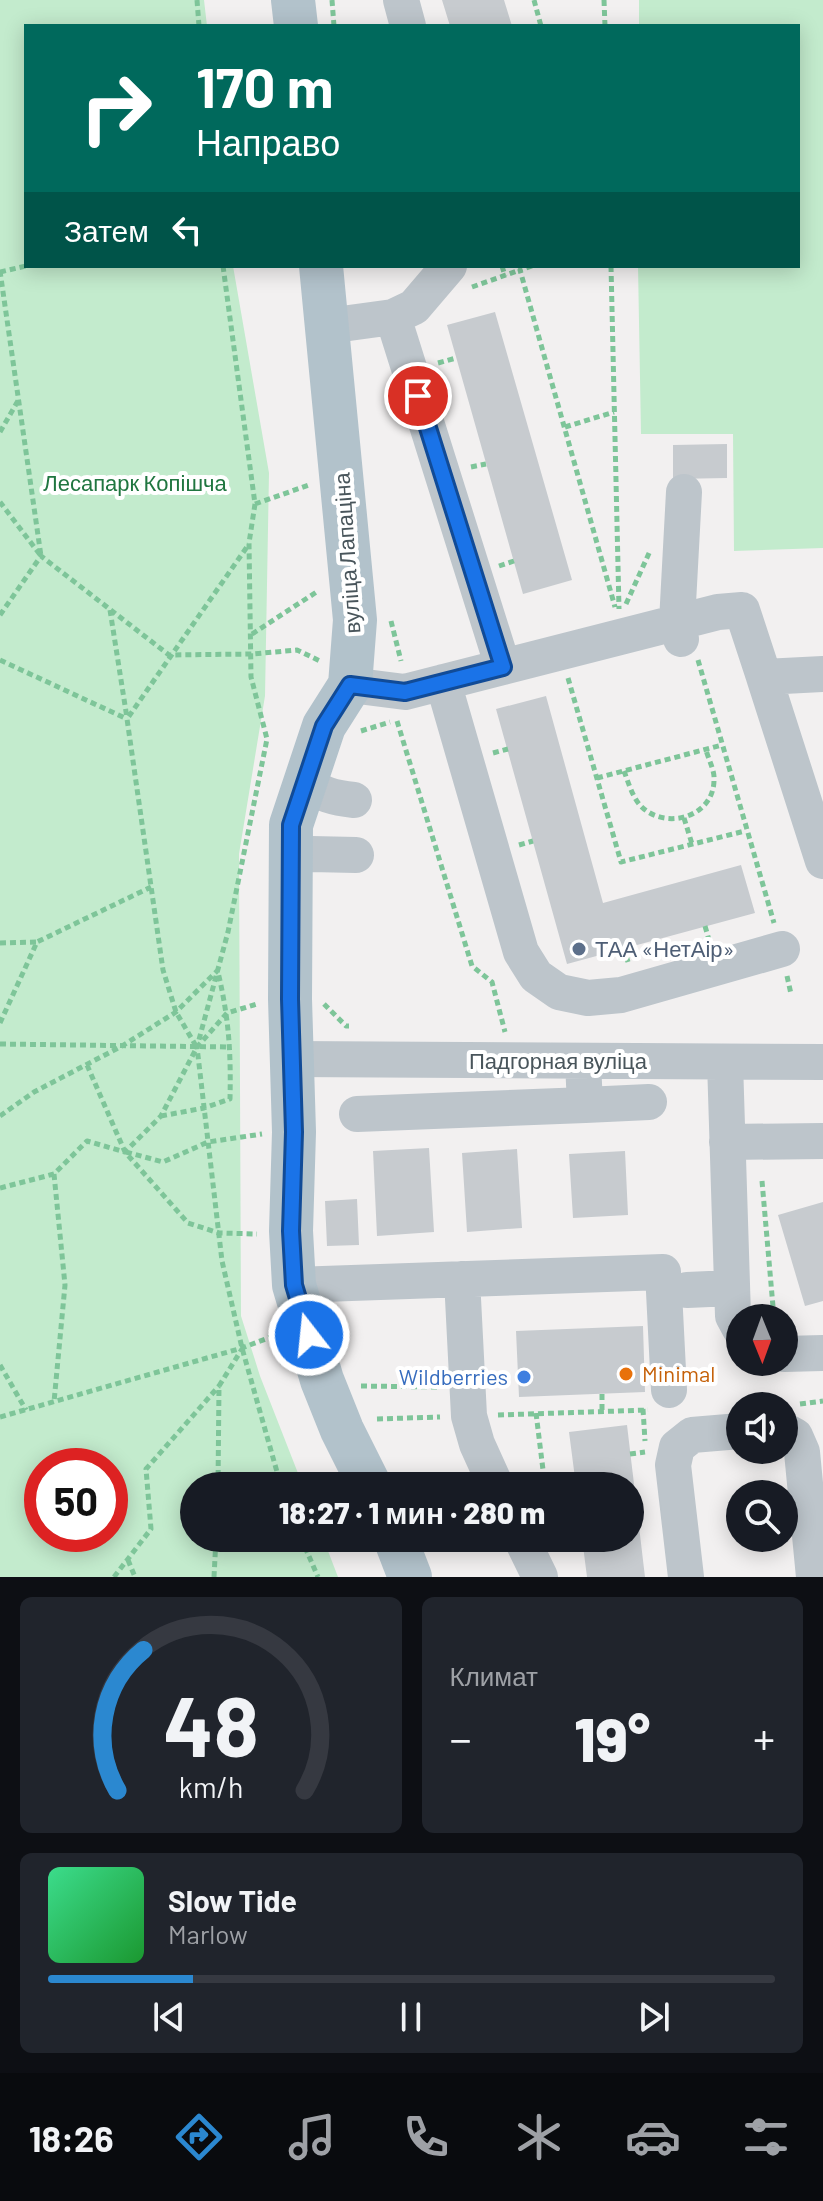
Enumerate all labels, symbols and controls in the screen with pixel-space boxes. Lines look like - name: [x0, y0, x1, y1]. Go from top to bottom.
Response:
- text: 170 m: [196, 52, 333, 119]
- icon: right: [64, 56, 168, 160]
- text: Направо: [196, 120, 340, 163]
- icon: left: [165, 208, 209, 252]
- text: Затем: [64, 212, 149, 248]
- pin: [384, 362, 452, 430]
- icon: arrive: [396, 374, 440, 418]
- park label: Лесапарк Копішча: [43, 469, 228, 496]
- street label: вуліца Лапаціна: [327, 471, 366, 634]
- place label: ТАА «НетАір»: [595, 935, 734, 962]
- marker: ТАА «НетАір»: [570, 940, 588, 958]
- street label: Падгорная вуліца: [469, 1047, 648, 1074]
- position arrow: [267, 1293, 351, 1377]
- north arrow: [726, 1304, 798, 1376]
- map controls: [726, 1304, 798, 1552]
- place label: Minimal: [642, 1360, 715, 1386]
- place label: Wildberries: [399, 1363, 508, 1389]
- marker: Minimal: [617, 1365, 635, 1383]
- marker: Wildberries: [515, 1368, 533, 1386]
- button: sound: [726, 1392, 798, 1464]
- speed limit sign: 50: [24, 1448, 128, 1552]
- button: search: [726, 1480, 798, 1552]
- text: 18:27 · 1 мин · 280 m: [279, 1494, 545, 1530]
- text: Климат: [450, 1660, 538, 1691]
- text: 48: [163, 1674, 258, 1774]
- text: 19°: [574, 1702, 650, 1774]
- text: −: [450, 1711, 472, 1764]
- text: +: [753, 1711, 775, 1764]
- text: km/h: [178, 1769, 243, 1804]
- text: Slow Tide: [168, 1882, 297, 1918]
- text: Marlow: [168, 1918, 248, 1949]
- icon: previous: [147, 1995, 191, 2039]
- icon: pause: [389, 1995, 433, 2039]
- icon: next: [632, 1995, 676, 2039]
- icon: directions: [171, 2109, 227, 2165]
- icon: music: [284, 2109, 340, 2165]
- icon: phone: [398, 2109, 454, 2165]
- icon: climate: [511, 2109, 567, 2165]
- icon: car: [625, 2109, 681, 2165]
- icon: filters: [738, 2109, 794, 2165]
- text: 18:26: [29, 2116, 114, 2159]

